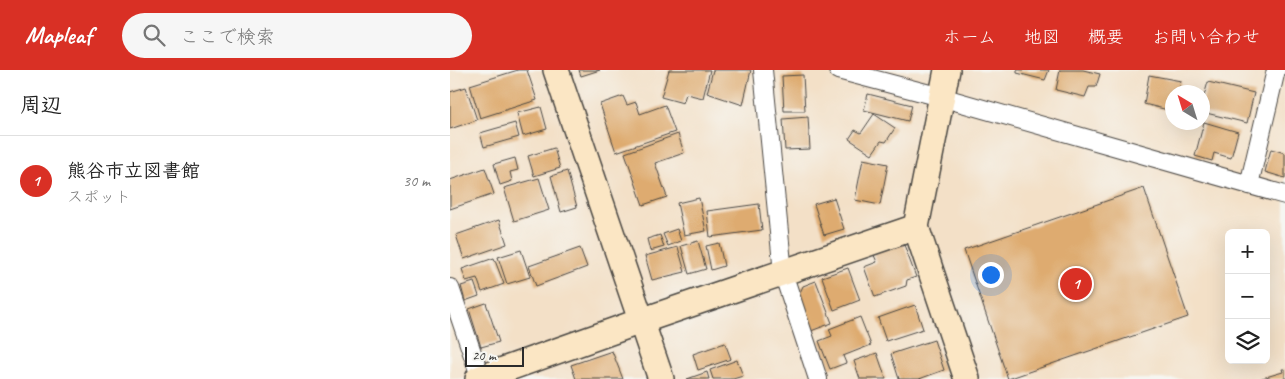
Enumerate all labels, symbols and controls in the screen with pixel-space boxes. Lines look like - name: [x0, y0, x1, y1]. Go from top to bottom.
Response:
- search box: [122, 13, 472, 58]
- text: Mapleaf: [25, 20, 92, 50]
- icon: search: [140, 21, 168, 49]
- text: ここで検索: [180, 25, 275, 49]
- text: ホーム: [943, 26, 996, 48]
- text: 地図: [1024, 26, 1060, 48]
- text: 概要: [1088, 26, 1124, 48]
- text: お問い合わせ: [1152, 26, 1260, 48]
- north arrow: [1165, 85, 1210, 130]
- text: 周辺: [20, 92, 62, 118]
- text: 熊谷市立図書館: [67, 159, 200, 183]
- text: 1: [32, 171, 40, 191]
- text: 30 m: [403, 171, 430, 191]
- text: スポット: [67, 187, 131, 207]
- map controls: [1225, 229, 1270, 364]
- button: +: [1225, 229, 1270, 274]
- your location: [978, 262, 1004, 288]
- pin: 1: [1060, 265, 1092, 303]
- button: −: [1225, 274, 1270, 319]
- button: layers: [1225, 319, 1270, 364]
- scale bar: [465, 344, 524, 367]
- text: 20 m: [472, 347, 496, 364]

